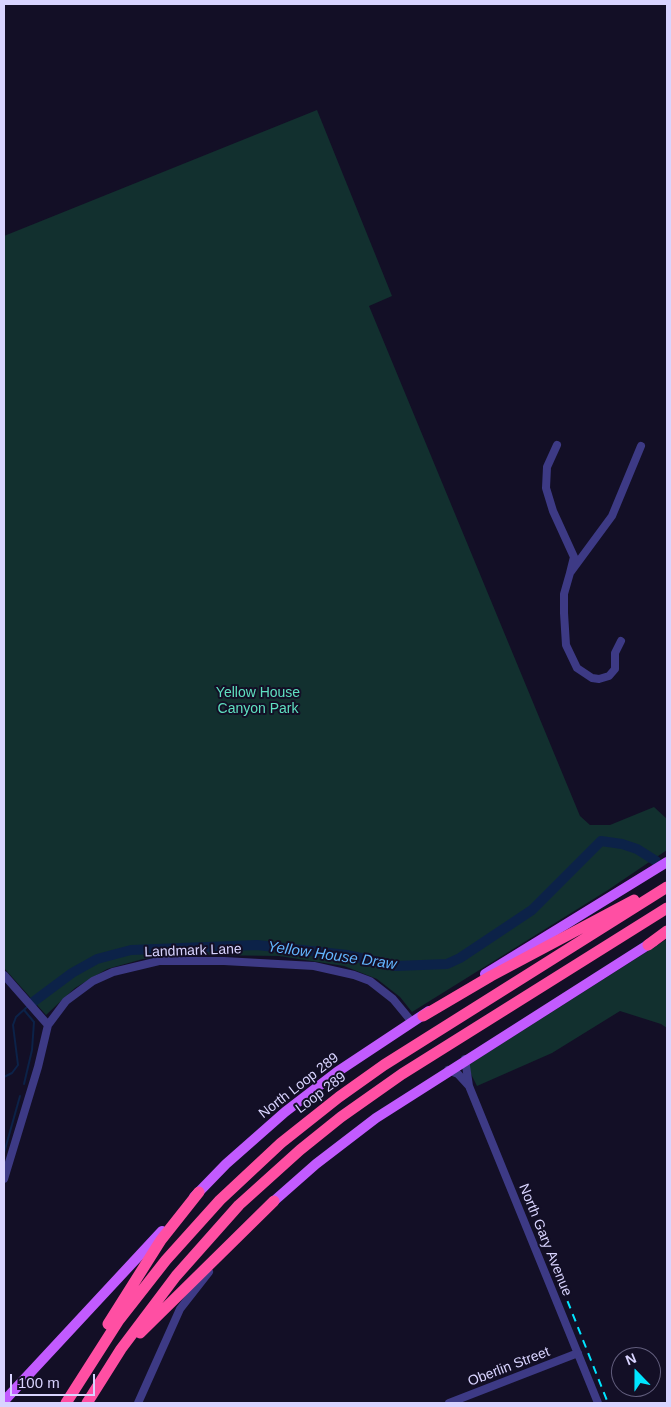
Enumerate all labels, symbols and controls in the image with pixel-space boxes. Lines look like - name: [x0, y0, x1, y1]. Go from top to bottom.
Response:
- park label: Yellow House Canyon Park: [216, 685, 300, 718]
- water label: Yellow House Draw: [266, 938, 398, 974]
- street label: Landmark Lane: [144, 941, 242, 961]
- street label: North Loop 289: [256, 1050, 342, 1122]
- street label: Loop 289: [293, 1069, 349, 1117]
- street label: North Gary Avenue: [515, 1181, 575, 1299]
- street label: Oberlin Street: [466, 1344, 552, 1390]
- north arrow: [611, 1347, 661, 1397]
- text: N: [623, 1350, 638, 1368]
- scale bar: [12, 1364, 98, 1396]
- text: 100 m: [18, 1374, 60, 1391]

